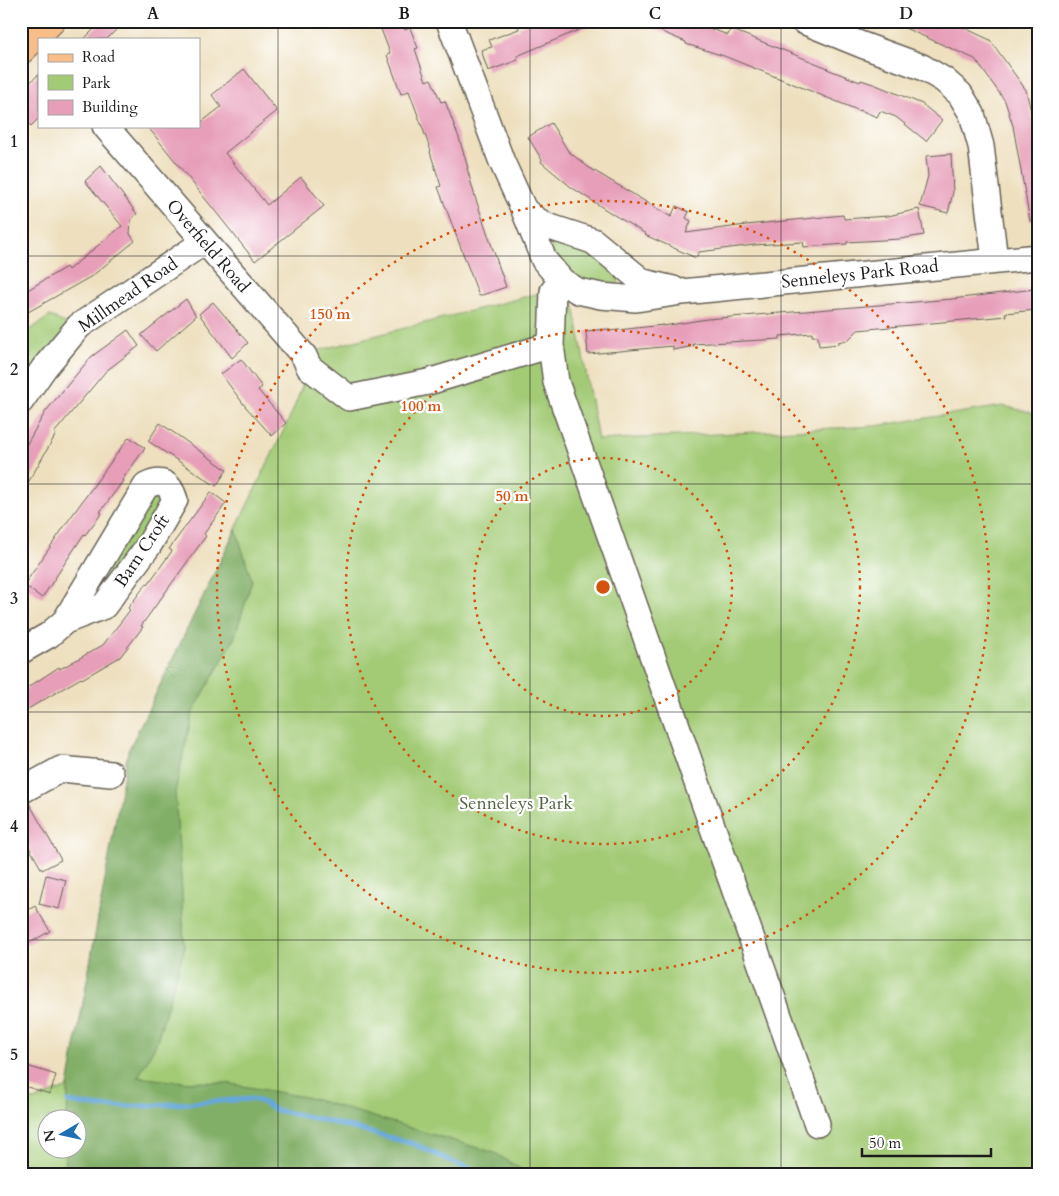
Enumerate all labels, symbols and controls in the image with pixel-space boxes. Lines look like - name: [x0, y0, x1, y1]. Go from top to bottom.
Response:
- text: A: [147, 3, 159, 25]
- text: B: [398, 3, 410, 25]
- text: C: [649, 3, 661, 25]
- text: D: [899, 3, 913, 25]
- legend: [38, 38, 200, 128]
- text: Road: [82, 47, 115, 67]
- text: Park: [82, 73, 111, 93]
- text: Building: [82, 97, 138, 117]
- text: 1: [10, 131, 18, 153]
- street label: Overfield Road: [160, 194, 256, 298]
- street label: Millmead Road: [73, 251, 183, 339]
- street label: Senneleys Park Road: [780, 253, 940, 295]
- text: 150 m: [310, 304, 351, 324]
- text: 2: [10, 359, 18, 381]
- text: 100 m: [401, 396, 442, 416]
- text: 50 m: [495, 486, 529, 506]
- street label: Barn Croft: [108, 509, 176, 592]
- centre of rings: [594, 578, 612, 596]
- text: 3: [10, 588, 18, 610]
- park label: Senneleys Park: [459, 791, 573, 816]
- text: 4: [10, 816, 18, 838]
- text: 5: [10, 1044, 18, 1066]
- north arrow: [38, 1108, 88, 1158]
- scale bar: [862, 1126, 990, 1158]
- text: N: [39, 1128, 60, 1143]
- text: 50 m: [869, 1133, 901, 1153]

